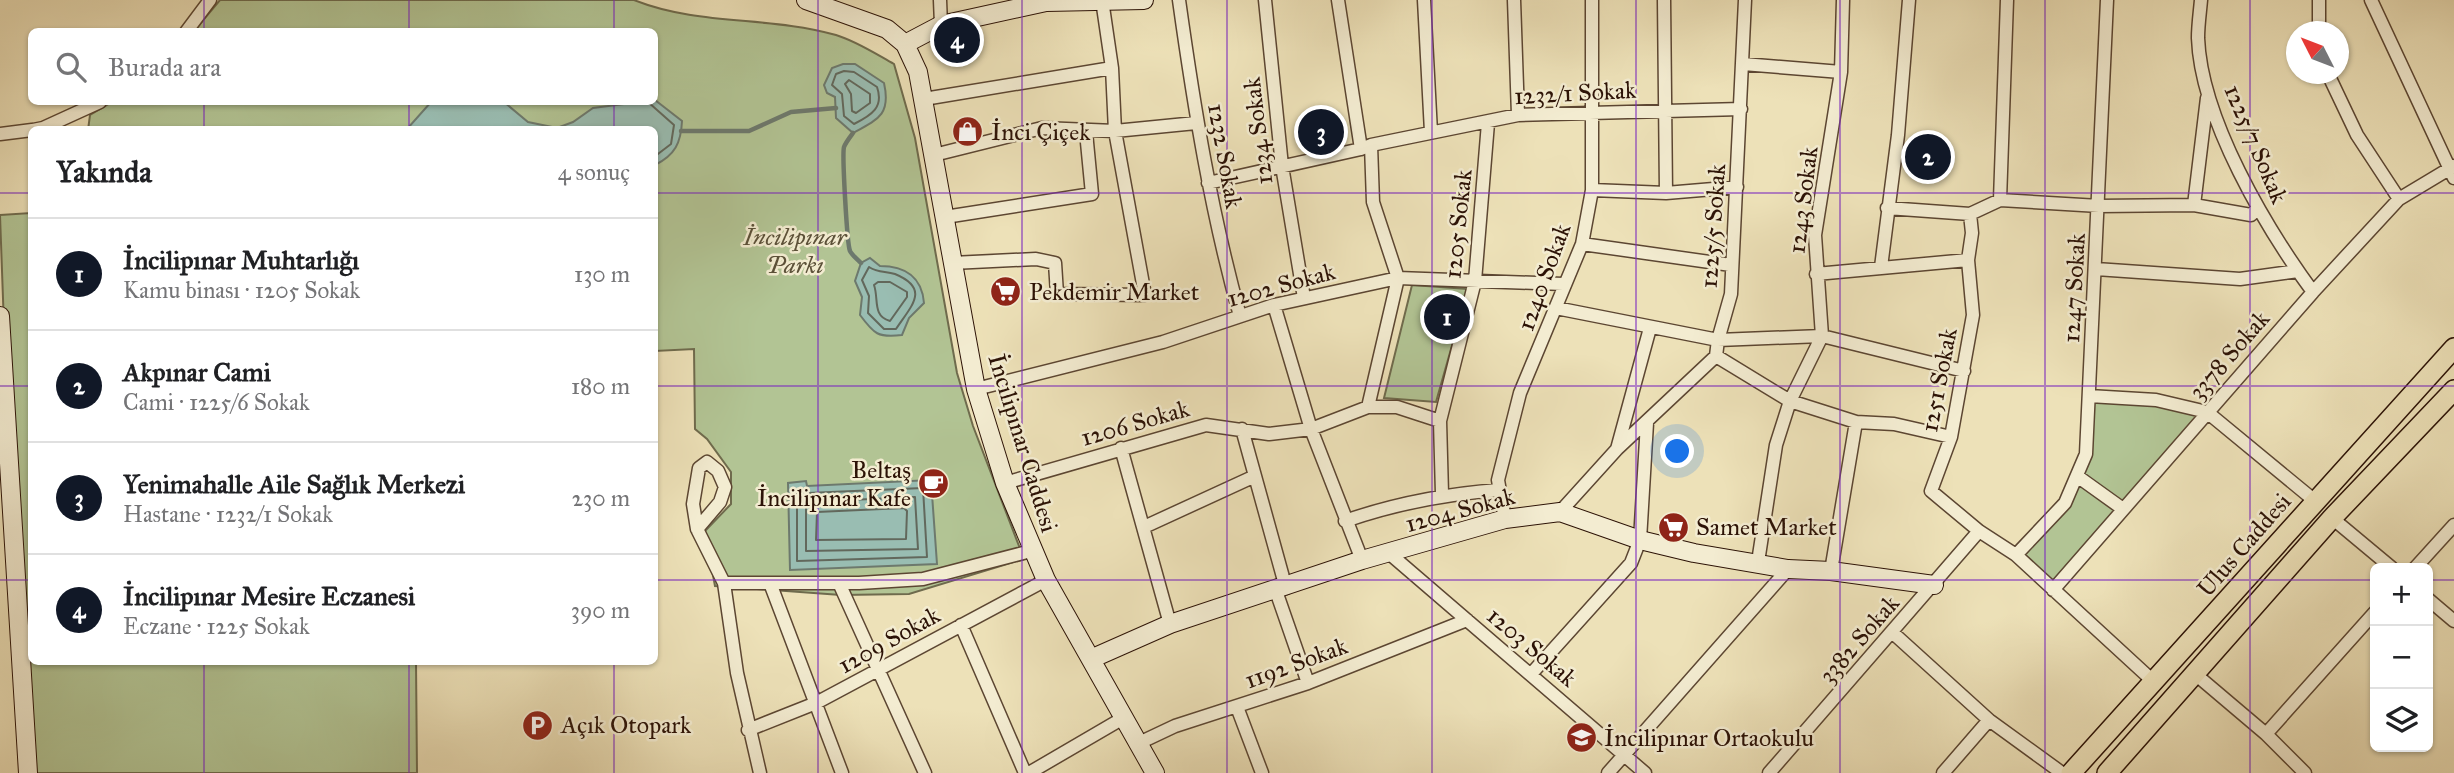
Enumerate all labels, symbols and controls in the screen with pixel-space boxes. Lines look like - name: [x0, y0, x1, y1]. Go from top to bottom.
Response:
- pin: 4: [934, 14, 980, 66]
- north arrow: [2286, 21, 2349, 84]
- search box: [28, 28, 658, 105]
- icon: search: [52, 48, 90, 86]
- text: Burada ara: [108, 51, 221, 83]
- street label: 1234 Sokak: [1236, 75, 1279, 186]
- street label: 1232/1 Sokak: [1513, 75, 1638, 111]
- street label: 1225/7 Sokak: [2217, 80, 2295, 209]
- street label: 1232 Sokak: [1201, 101, 1249, 212]
- pin: 3: [1298, 106, 1344, 158]
- shop icon: İnci Çiçek: [951, 115, 985, 149]
- place label: İnci Çiçek: [991, 117, 1091, 147]
- pin: 2: [1905, 131, 1951, 183]
- street label: 1243 Sokak: [1782, 144, 1825, 255]
- text: Yakında: [56, 154, 152, 190]
- text: 4 sonuç: [558, 158, 630, 186]
- street label: 1225/5 Sokak: [1694, 162, 1732, 289]
- street label: 1205 Sokak: [1437, 167, 1479, 280]
- street label: 1240 Sokak: [1511, 218, 1578, 335]
- park label: İncilipınar Parkı: [742, 222, 848, 280]
- street label: 1247 Sokak: [2056, 231, 2092, 344]
- text: İncilipınar Muhtarlığı: [123, 244, 359, 276]
- street label: 1202 Sokak: [1224, 256, 1339, 314]
- text: 1: [74, 260, 84, 288]
- text: 130 m: [574, 260, 630, 288]
- supermarket icon: Pekdemir Market: [989, 275, 1023, 309]
- text: Kamu binası · 1205 Sokak: [123, 276, 360, 304]
- place label: Pekdemir Market: [1029, 277, 1200, 307]
- pin: 1: [1424, 291, 1470, 343]
- street label: 3378 Sokak: [2182, 304, 2276, 406]
- street label: 1251 Sokak: [1914, 325, 1964, 435]
- street label: İncilipınar Caddesi: [982, 350, 1064, 536]
- text: Akpınar Cami: [123, 356, 271, 388]
- text: 2: [73, 372, 85, 400]
- text: 180 m: [571, 372, 630, 400]
- text: Cami · 1225/6 Sokak: [123, 388, 310, 416]
- street label: 1206 Sokak: [1077, 393, 1193, 453]
- your location: [1660, 434, 1694, 468]
- place label: Beltaş İncilipınar Kafe: [757, 455, 911, 513]
- cafe icon: Beltaş İncilipınar Kafe: [917, 467, 951, 501]
- text: Yenimahalle Aile Sağlık Merkezi: [123, 468, 465, 500]
- street label: 1204 Sokak: [1402, 481, 1519, 539]
- text: 3: [74, 484, 84, 512]
- text: 230 m: [572, 484, 630, 512]
- street label: Ulus Caddesi: [2191, 487, 2298, 603]
- text: Hastane · 1232/1 Sokak: [123, 500, 333, 528]
- supermarket icon: Samet Market: [1656, 510, 1690, 544]
- place label: Samet Market: [1696, 512, 1837, 542]
- map controls: [2370, 563, 2433, 752]
- button: +: [2370, 563, 2433, 626]
- text: İncilipınar Mesire Eczanesi: [123, 580, 415, 612]
- street label: 3382 Sokak: [1812, 588, 1906, 689]
- text: 4: [73, 596, 85, 624]
- text: 390 m: [571, 596, 630, 624]
- street label: 1209 Sokak: [833, 599, 946, 680]
- street label: 1203 Sokak: [1481, 601, 1584, 694]
- text: Eczane · 1225 Sokak: [123, 612, 310, 640]
- button: −: [2370, 626, 2433, 689]
- street label: 1192 Sokak: [1241, 630, 1352, 695]
- button: layers: [2370, 689, 2433, 752]
- parking icon: Açık Otopark: [521, 708, 555, 742]
- place label: Açık Otopark: [560, 710, 692, 740]
- school or university icon: İncilipınar Ortaokulu: [1564, 721, 1598, 755]
- place label: İncilipınar Ortaokulu: [1604, 723, 1814, 753]

